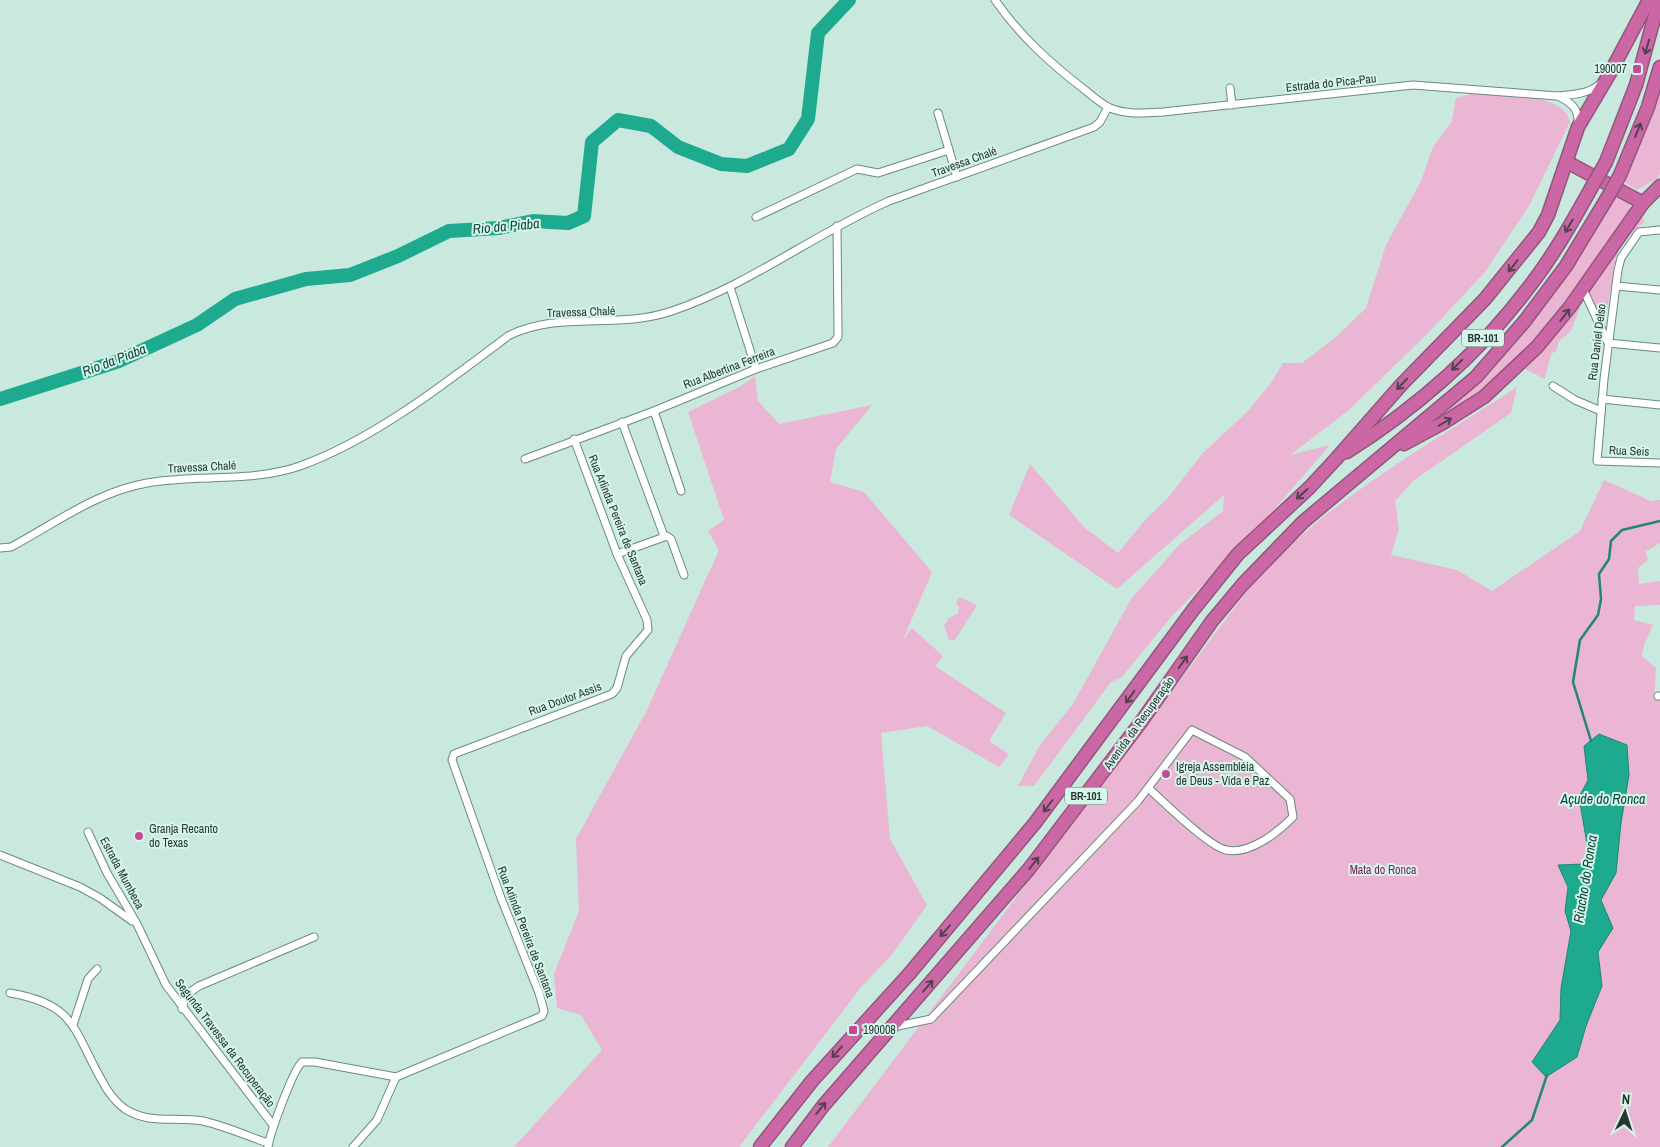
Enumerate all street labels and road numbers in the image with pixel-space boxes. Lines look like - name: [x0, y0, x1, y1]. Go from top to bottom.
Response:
- street label: Estrada do Pica-Pau: [1285, 70, 1377, 96]
- street label: Travessa Chalé: [929, 143, 999, 181]
- street label: Travessa Chalé: [546, 303, 616, 321]
- street label: Rua Daniel Delso: [1584, 303, 1610, 381]
- road number: BR-101: [1462, 329, 1504, 346]
- street label: Rua Albertina Ferreira: [681, 343, 778, 393]
- street label: Rua Seis: [1608, 442, 1650, 460]
- street label: Rua Arlinda Pereira de Santana: [584, 452, 652, 588]
- street label: Travessa Chalé: [167, 457, 237, 477]
- street label: Avenida da Recuperação: [1099, 673, 1178, 773]
- street label: Rua Doutor Assis: [526, 678, 604, 720]
- road number: BR-101: [1065, 788, 1107, 804]
- street label: Estrada Mumbeca: [96, 834, 148, 912]
- street label: Rua Arlinda Pereira de Santana: [494, 864, 559, 1000]
- street label: Segunda Travessa da Recuperação: [171, 975, 279, 1111]

